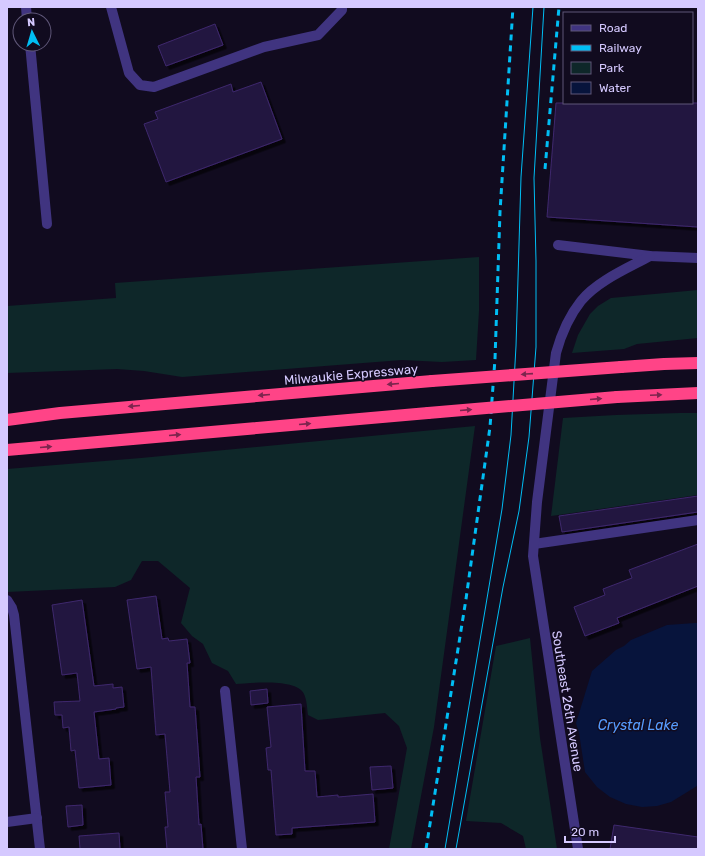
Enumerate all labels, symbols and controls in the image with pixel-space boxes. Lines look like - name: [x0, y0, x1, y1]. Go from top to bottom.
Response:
- north arrow: [12, 12, 52, 52]
- legend: [563, 12, 693, 104]
- text: N: [27, 16, 36, 29]
- text: Road: [599, 21, 627, 35]
- text: Railway: [599, 41, 642, 55]
- text: Park: [599, 61, 625, 75]
- text: Water: [599, 81, 631, 95]
- street label: Milwaukie Expressway: [283, 361, 419, 388]
- one-way arrow: [521, 370, 533, 377]
- one-way arrow: [387, 381, 399, 387]
- one-way arrow: [650, 391, 662, 398]
- one-way arrow: [258, 392, 270, 399]
- one-way arrow: [590, 396, 602, 402]
- one-way arrow: [128, 403, 140, 410]
- one-way arrow: [460, 406, 472, 413]
- one-way arrow: [299, 420, 311, 427]
- one-way arrow: [169, 432, 181, 439]
- one-way arrow: [40, 443, 52, 450]
- street label: Southeast 26th Avenue: [549, 630, 586, 773]
- water label: Crystal Lake: [598, 717, 678, 734]
- scale bar: [565, 818, 615, 844]
- text: 20 m: [571, 825, 599, 839]

